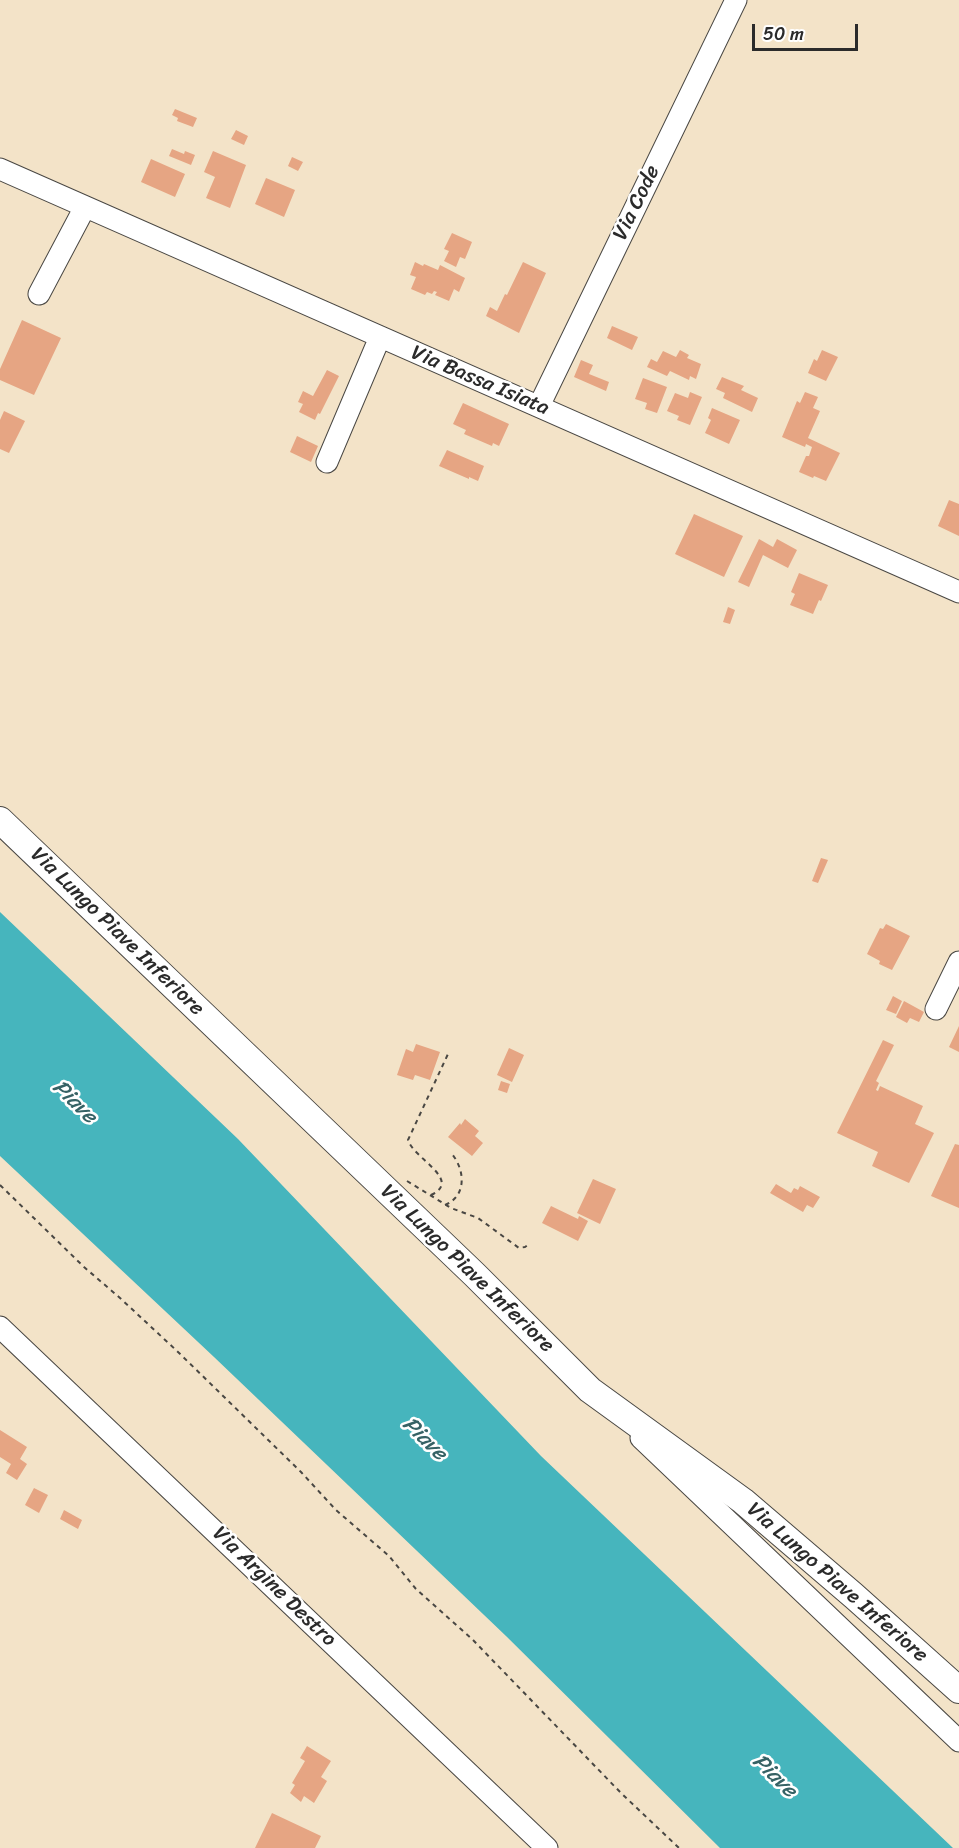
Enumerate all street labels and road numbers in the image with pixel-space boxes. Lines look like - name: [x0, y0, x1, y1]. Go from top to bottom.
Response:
- street label: Via Code: [608, 162, 666, 244]
- street label: Via Bassa Isiata: [407, 341, 553, 421]
- street label: Via Lungo Piave Inferiore: [25, 843, 209, 1021]
- street label: Via Lungo Piave Inferiore: [375, 1180, 559, 1358]
- street label: Via Lungo Piave Inferiore: [741, 1498, 933, 1668]
- street label: Via Argine Destro: [207, 1522, 341, 1652]

